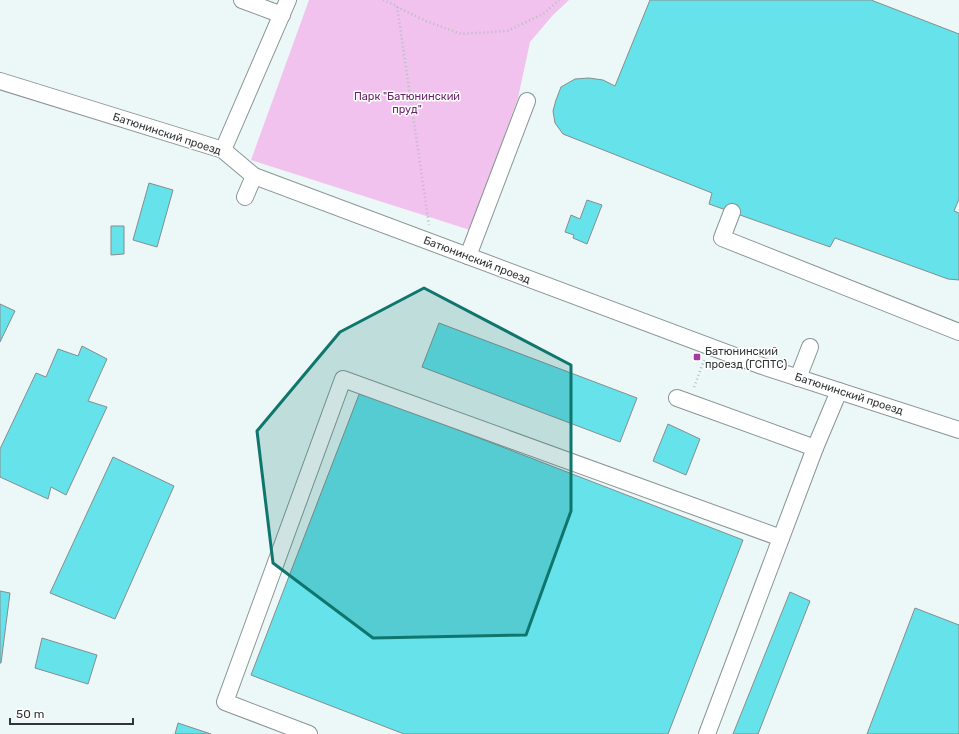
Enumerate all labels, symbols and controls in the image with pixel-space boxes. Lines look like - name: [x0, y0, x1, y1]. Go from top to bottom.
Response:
- park label: Парк "Батюнинский пруд": [354, 90, 460, 116]
- street label: Батюнинский проезд: [111, 110, 223, 158]
- street label: Батюнинский проезд: [422, 234, 533, 287]
- place label: Батюнинский проезд (ГСПТС): [705, 345, 788, 371]
- marker: Батюнинский проезд (ГСПТС): [692, 352, 702, 362]
- street label: Батюнинский проезд: [793, 370, 905, 418]
- scale bar: [10, 700, 133, 726]
- text: 50 m: [16, 707, 44, 721]

